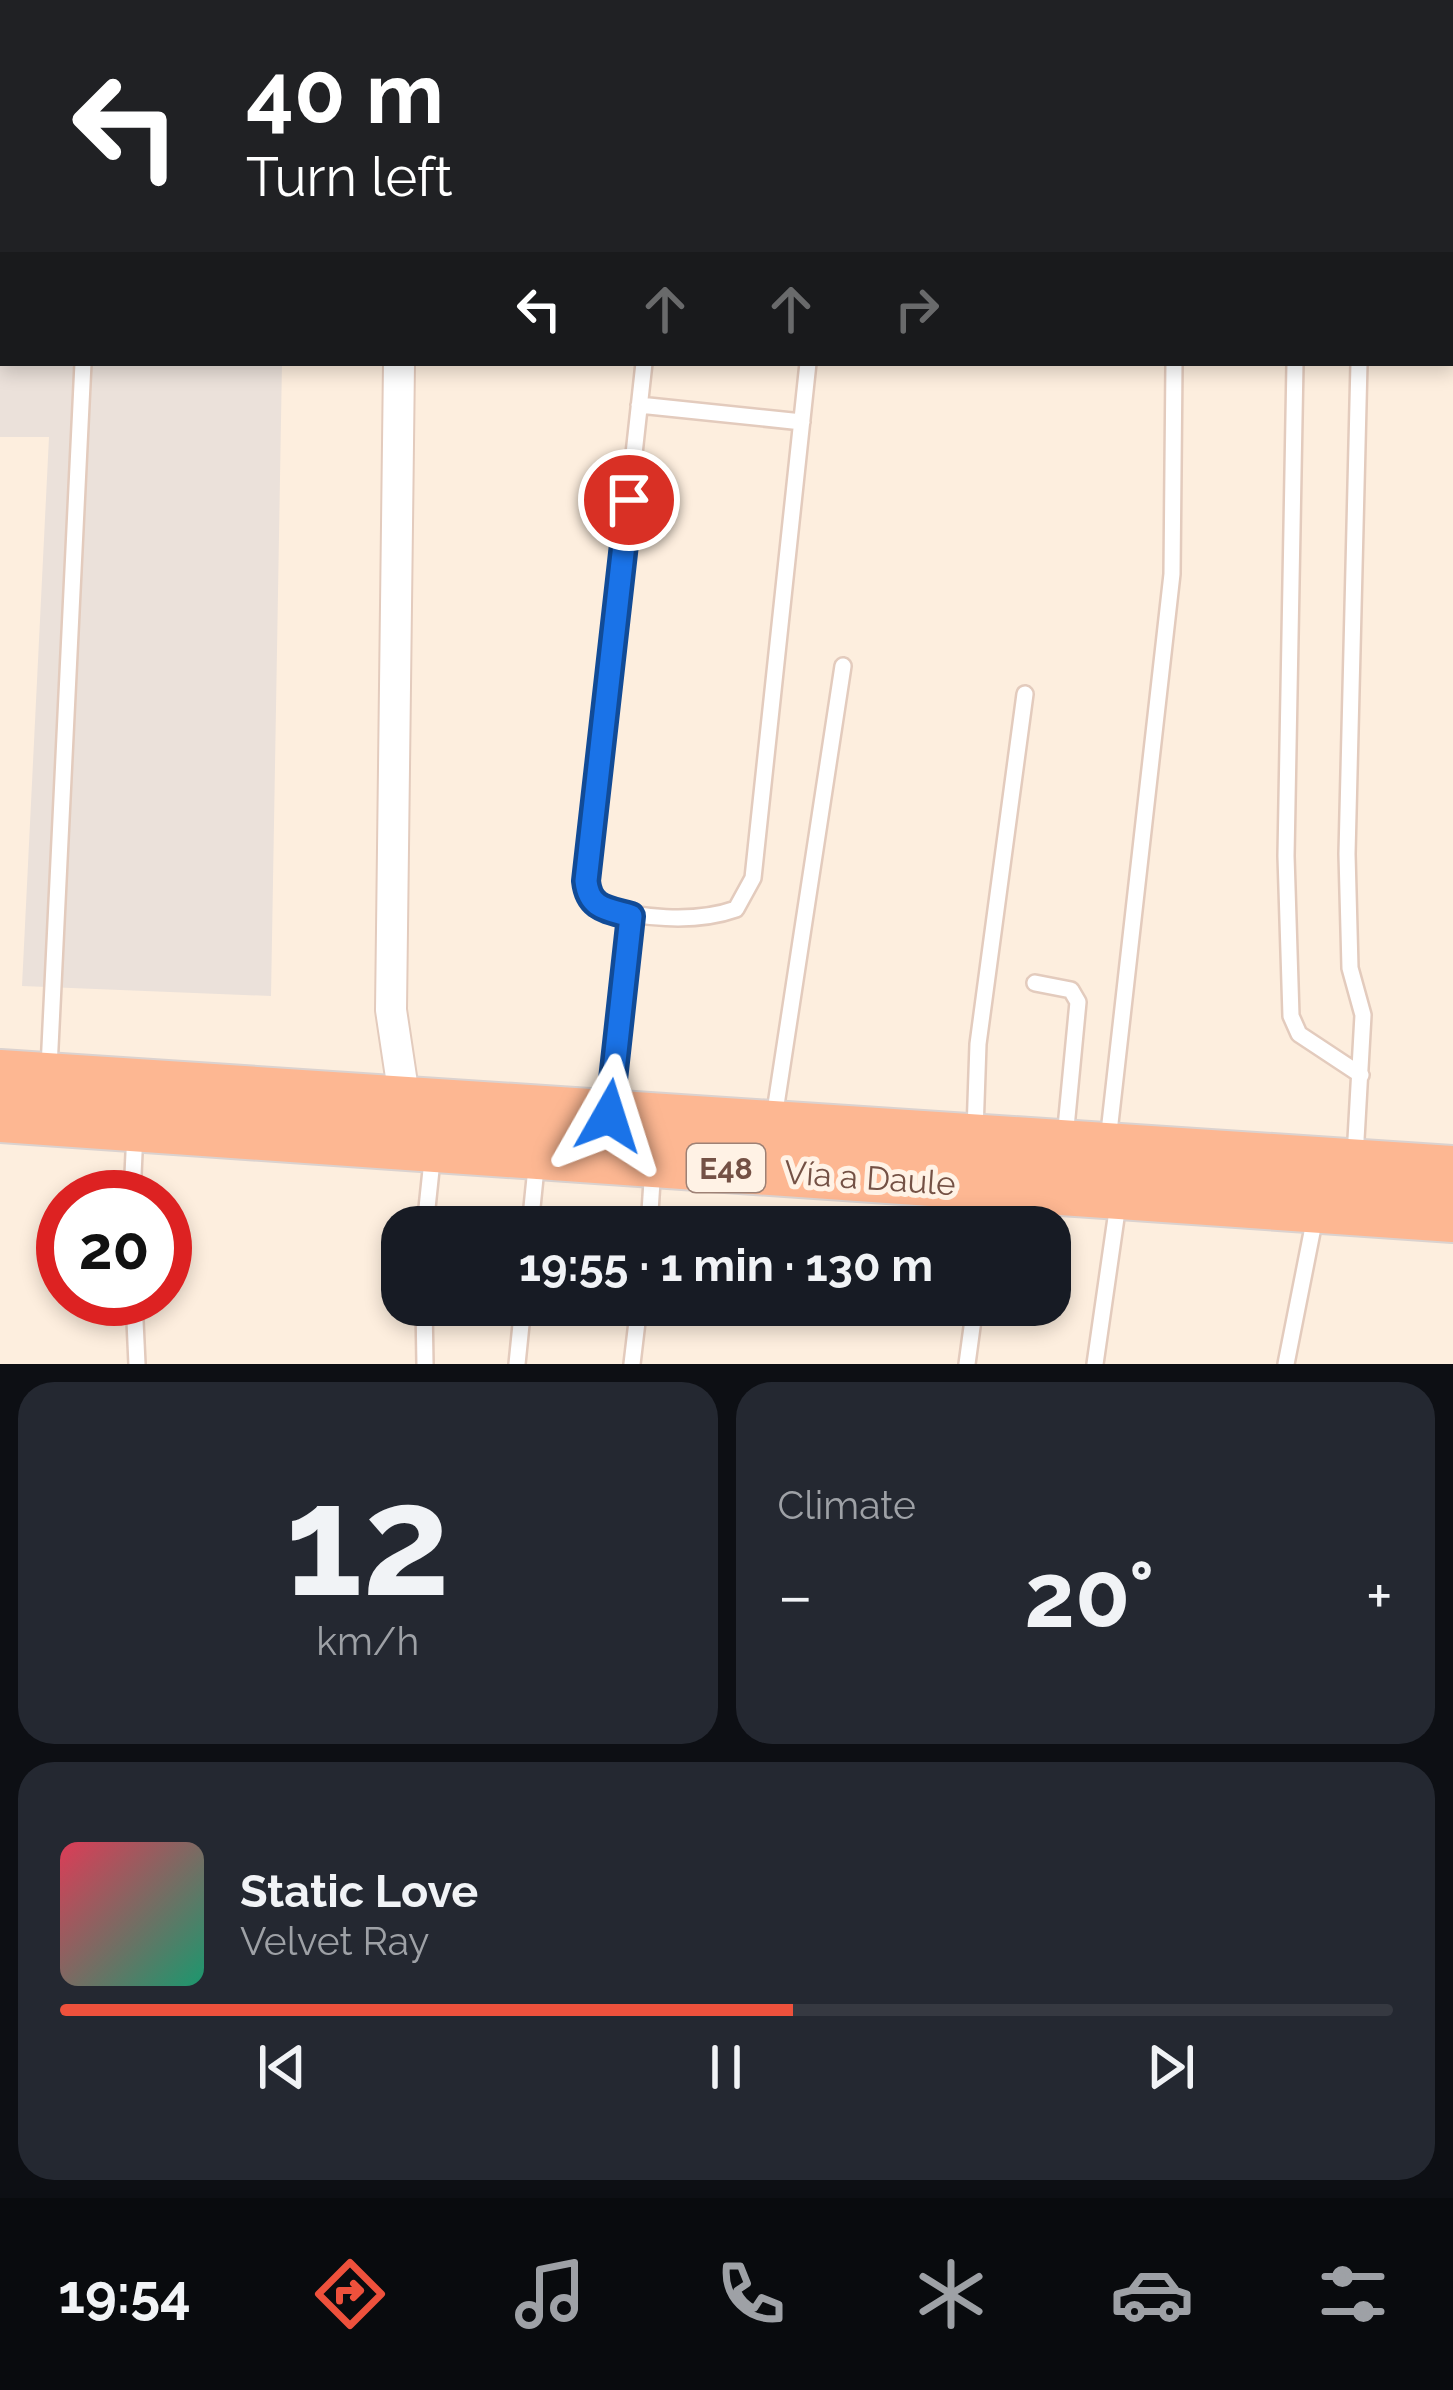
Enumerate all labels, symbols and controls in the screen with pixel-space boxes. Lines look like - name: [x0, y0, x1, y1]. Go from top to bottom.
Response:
- text: 40 m: [246, 44, 444, 143]
- icon: left: [48, 48, 204, 204]
- text: Turn left: [246, 145, 453, 209]
- icon: left: [506, 276, 572, 342]
- icon: ahead: [632, 276, 698, 342]
- icon: ahead: [758, 276, 824, 342]
- icon: right: [884, 276, 950, 342]
- pin: [578, 449, 680, 551]
- icon: arrive: [596, 467, 662, 533]
- position arrow: [546, 1053, 672, 1179]
- road number: E48: [687, 1144, 765, 1192]
- street label: Vía a Daule: [783, 1153, 957, 1203]
- speed limit sign: 20: [36, 1170, 192, 1326]
- text: 19:55 · 1 min · 130 m: [519, 1239, 933, 1292]
- text: 12: [285, 1448, 450, 1632]
- text: Climate: [778, 1482, 916, 1528]
- text: 20°: [1024, 1542, 1155, 1648]
- text: −: [778, 1557, 813, 1634]
- text: +: [1366, 1557, 1393, 1634]
- text: km/h: [316, 1618, 419, 1664]
- text: Static Love: [240, 1865, 478, 1918]
- text: Velvet Ray: [240, 1918, 429, 1964]
- icon: previous: [249, 2034, 315, 2100]
- icon: pause: [693, 2034, 759, 2100]
- icon: next: [1138, 2034, 1204, 2100]
- icon: directions: [308, 2252, 392, 2336]
- icon: music: [508, 2252, 592, 2336]
- icon: phone: [709, 2252, 793, 2336]
- icon: climate: [909, 2252, 993, 2336]
- icon: car: [1110, 2252, 1194, 2336]
- icon: filters: [1311, 2252, 1395, 2336]
- text: 19:54: [58, 2262, 191, 2326]

